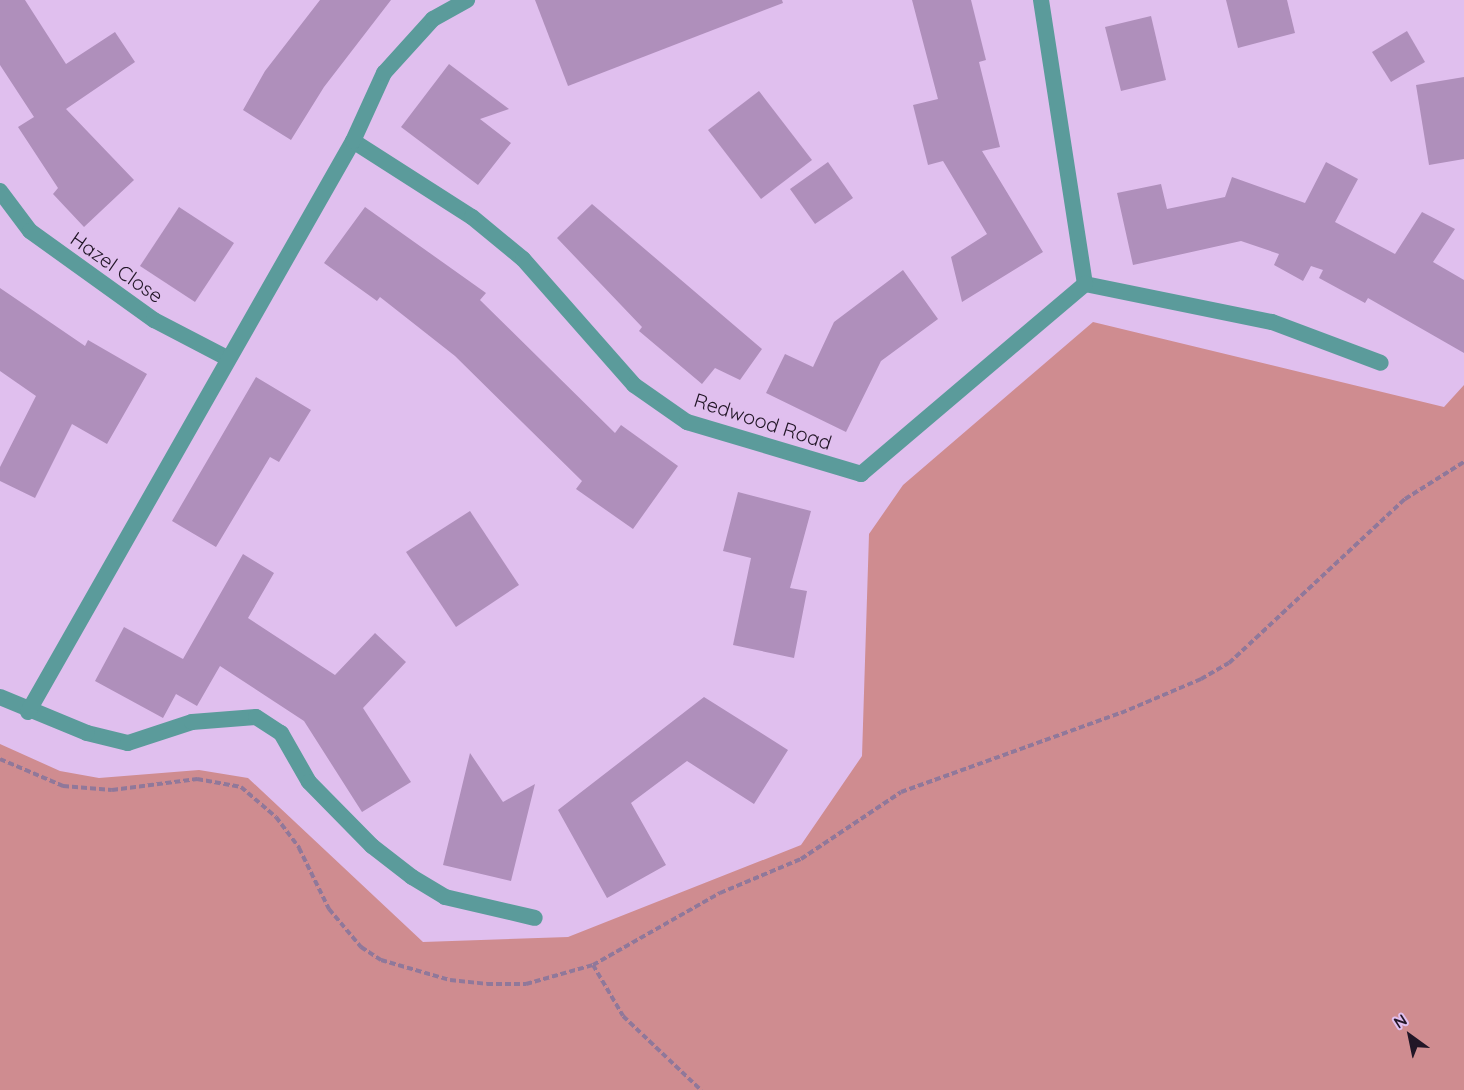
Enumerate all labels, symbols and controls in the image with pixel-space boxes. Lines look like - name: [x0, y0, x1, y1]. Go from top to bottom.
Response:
- street label: Hazel Close: [66, 226, 168, 308]
- street label: Redwood Road: [691, 387, 835, 455]
- north arrow: [1380, 1006, 1440, 1066]
- text: N: [1390, 1009, 1411, 1032]

